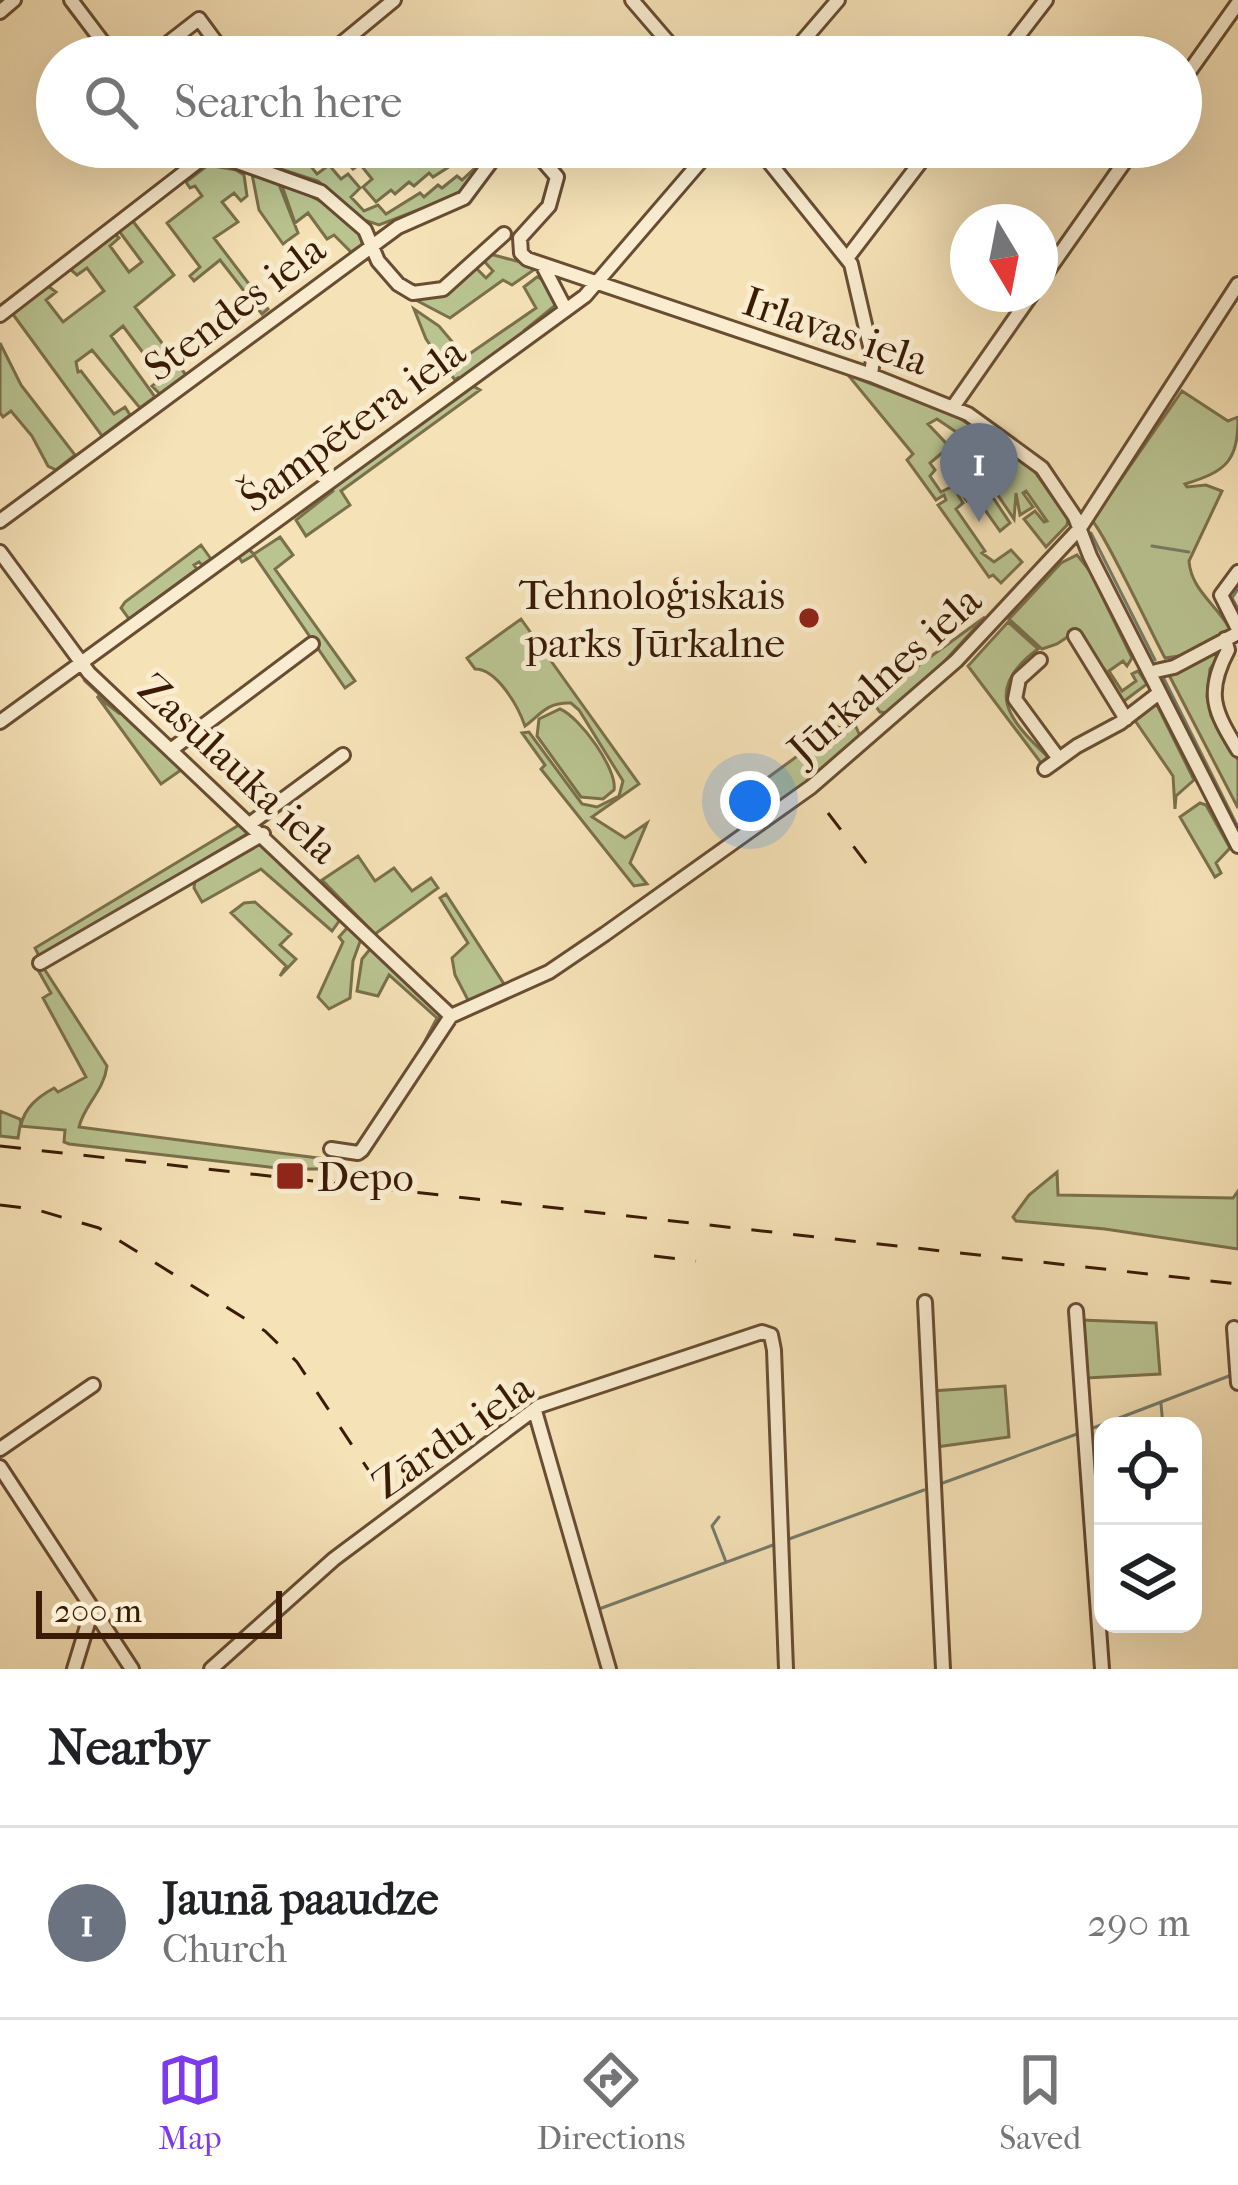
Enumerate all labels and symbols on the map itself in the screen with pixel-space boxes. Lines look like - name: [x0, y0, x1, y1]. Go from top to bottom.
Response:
- north arrow: [950, 204, 1058, 312]
- street label: Stendes iela: [135, 224, 335, 392]
- street label: Irlavas iela: [736, 277, 935, 386]
- street label: Šampētera iela: [231, 326, 475, 523]
- pin: 1: [940, 423, 1018, 522]
- place label: Tehnoloģiskais parks Jūrkalne: [519, 571, 785, 668]
- street label: Jūrkalnes iela: [776, 576, 992, 776]
- marker: Tehnoloģiskais parks Jūrkalne: [796, 605, 822, 631]
- street label: Zasulauka iela: [128, 664, 349, 875]
- your location: [720, 771, 780, 831]
- place label: Depo: [317, 1153, 414, 1202]
- marker: Depo: [274, 1160, 306, 1192]
- street label: Zārdu iela: [363, 1363, 543, 1509]
- scale bar: [36, 1585, 282, 1638]

